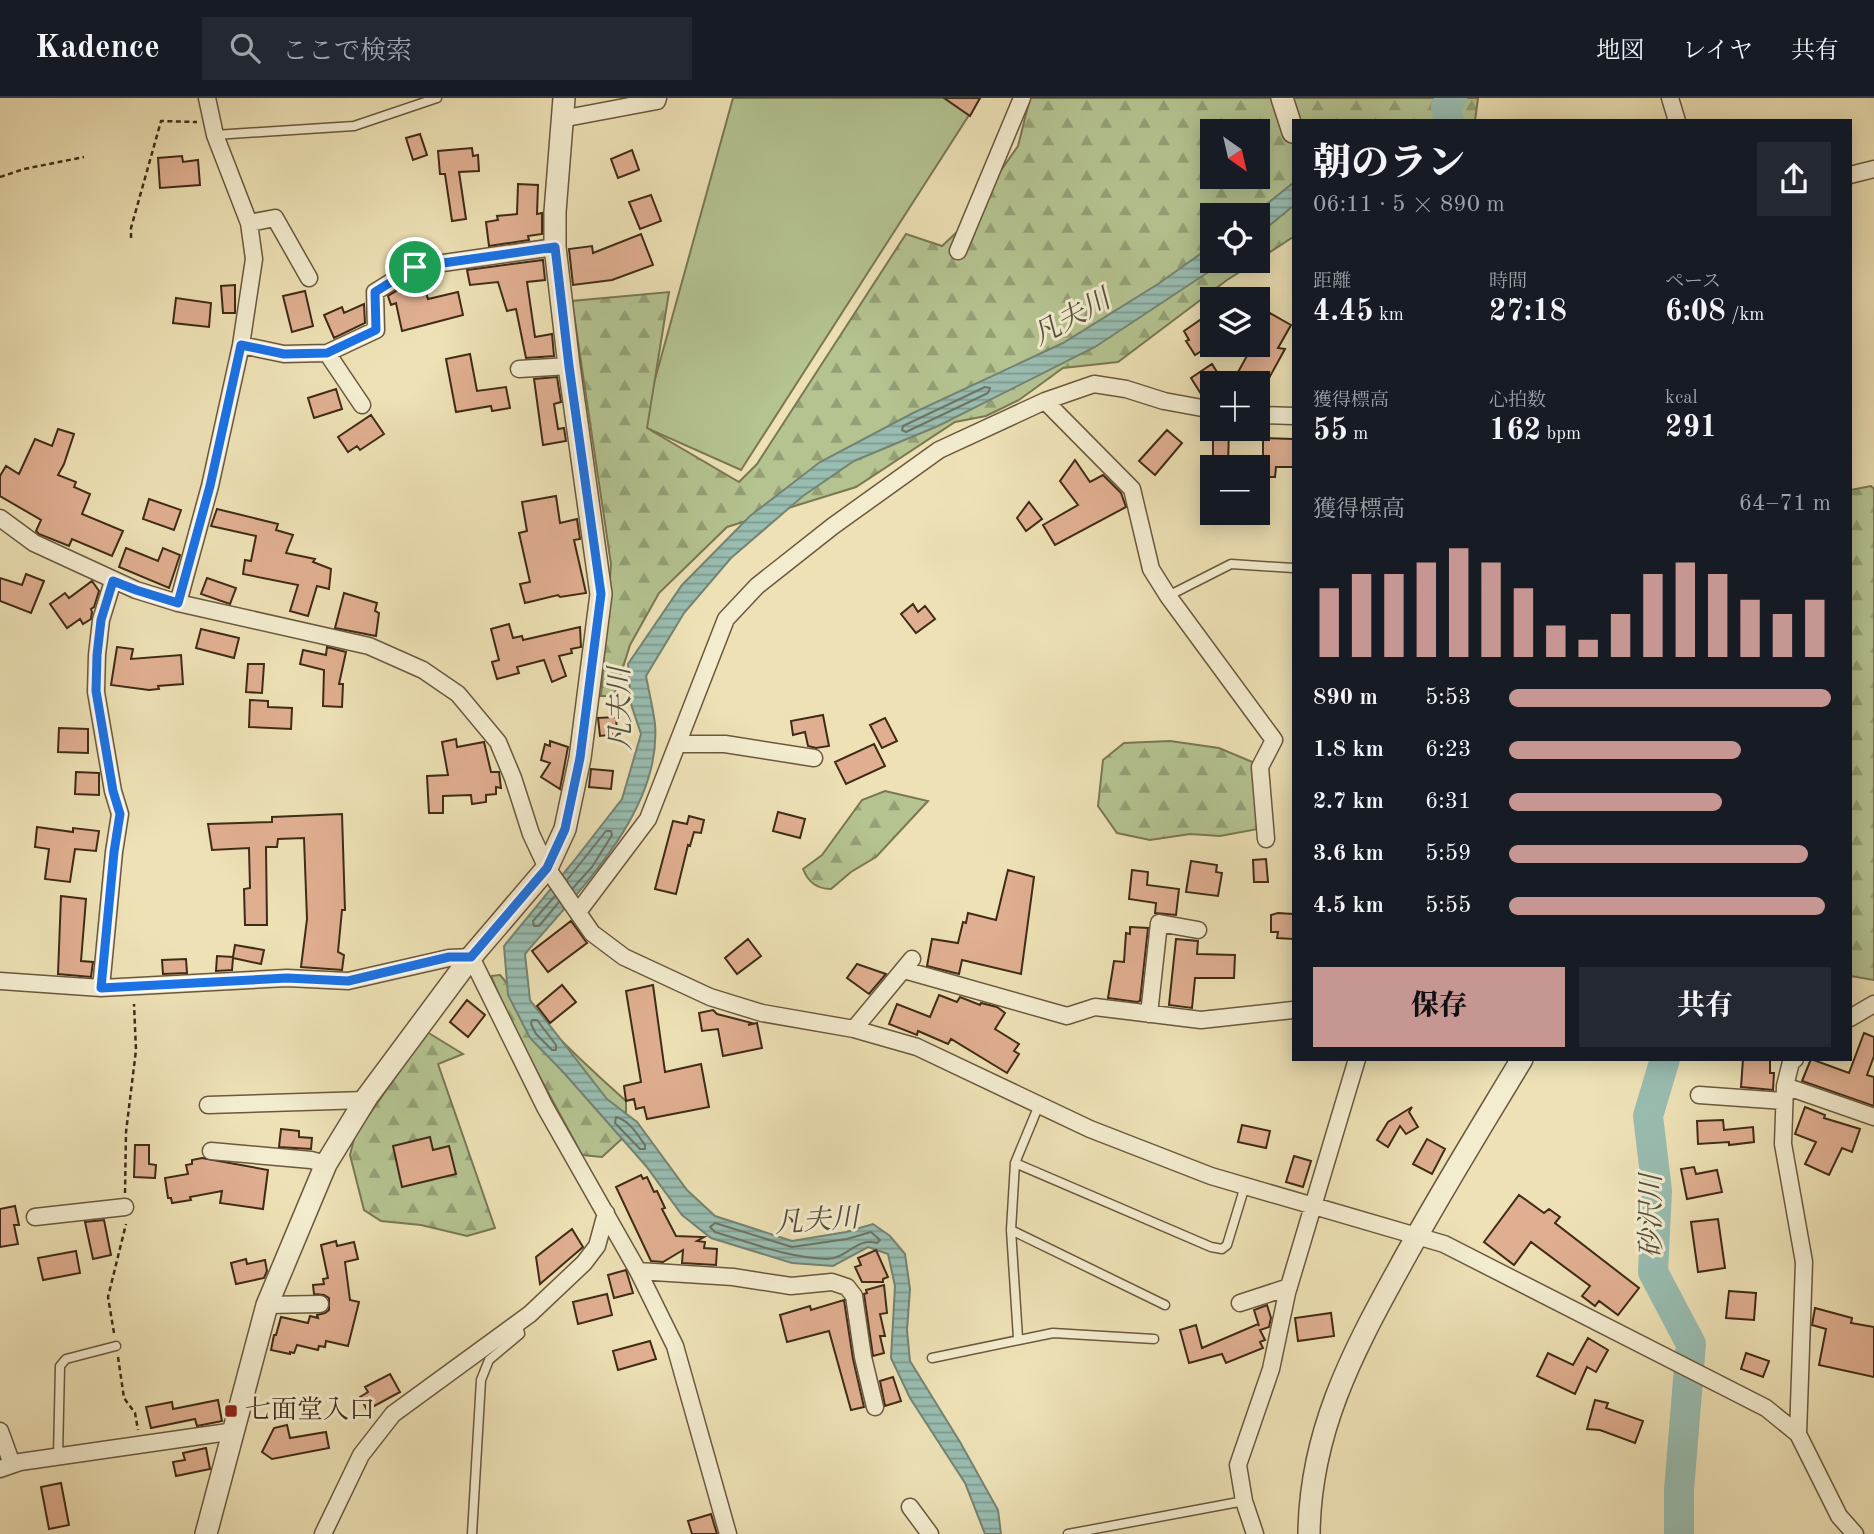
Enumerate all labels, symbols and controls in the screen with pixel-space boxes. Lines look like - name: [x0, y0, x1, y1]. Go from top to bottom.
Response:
- search box: [202, 17, 692, 80]
- icon: search: [226, 29, 264, 67]
- text: Kadence: [35, 32, 160, 65]
- text: ここで検索: [282, 39, 412, 65]
- text: 地図: [1596, 40, 1644, 64]
- text: レイヤ: [1682, 40, 1753, 64]
- text: 共有: [1791, 40, 1839, 64]
- north arrow: [1200, 119, 1270, 189]
- map controls: [1200, 119, 1270, 525]
- button: share: [1757, 142, 1831, 216]
- text: 朝のラン: [1313, 146, 1465, 184]
- text: 06:11 · 5 × 890 m: [1313, 193, 1505, 216]
- button: locate: [1200, 203, 1270, 273]
- pin: [385, 237, 445, 297]
- icon: arrive: [396, 248, 434, 286]
- text: 距離: [1313, 273, 1351, 292]
- text: 時間: [1489, 273, 1527, 292]
- text: ペース: [1665, 273, 1721, 292]
- water label: 凡夫川: [1027, 282, 1118, 352]
- button: layers: [1200, 287, 1270, 357]
- text: 4.45: [1313, 297, 1374, 327]
- text: 27:18: [1489, 297, 1567, 327]
- text: 6:08: [1665, 297, 1726, 327]
- text: km: [1374, 306, 1404, 325]
- text: /km: [1726, 306, 1764, 325]
- button: +: [1200, 371, 1270, 441]
- text: kcal: [1665, 389, 1698, 408]
- text: 獲得標高: [1313, 392, 1389, 411]
- text: 心拍数: [1489, 392, 1546, 411]
- text: 291: [1665, 413, 1717, 443]
- text: 55: [1313, 416, 1348, 446]
- text: 162: [1489, 416, 1541, 446]
- text: m: [1348, 425, 1368, 444]
- text: bpm: [1541, 425, 1581, 444]
- button: −: [1200, 455, 1270, 525]
- text: 64–71 m: [1739, 492, 1831, 515]
- text: 獲得標高: [1313, 498, 1405, 521]
- water label: 凡夫川: [604, 664, 637, 751]
- text: 890 m: [1313, 686, 1378, 709]
- text: 5:53: [1425, 686, 1471, 709]
- text: 1.8 km: [1313, 738, 1384, 761]
- text: 6:23: [1425, 738, 1471, 761]
- text: 2.7 km: [1313, 790, 1384, 813]
- text: 6:31: [1425, 790, 1471, 813]
- text: 3.6 km: [1313, 842, 1384, 865]
- text: 5:59: [1425, 842, 1471, 865]
- text: 4.5 km: [1313, 894, 1384, 917]
- text: 5:55: [1425, 894, 1471, 917]
- button: 保存: [1313, 967, 1565, 1047]
- button: 共有: [1579, 967, 1831, 1047]
- water label: 砂沢川: [1636, 1171, 1667, 1258]
- water label: 凡夫川: [774, 1202, 863, 1239]
- place label: 七面堂入口: [245, 1396, 375, 1424]
- marker: 七面堂入口: [223, 1403, 239, 1419]

